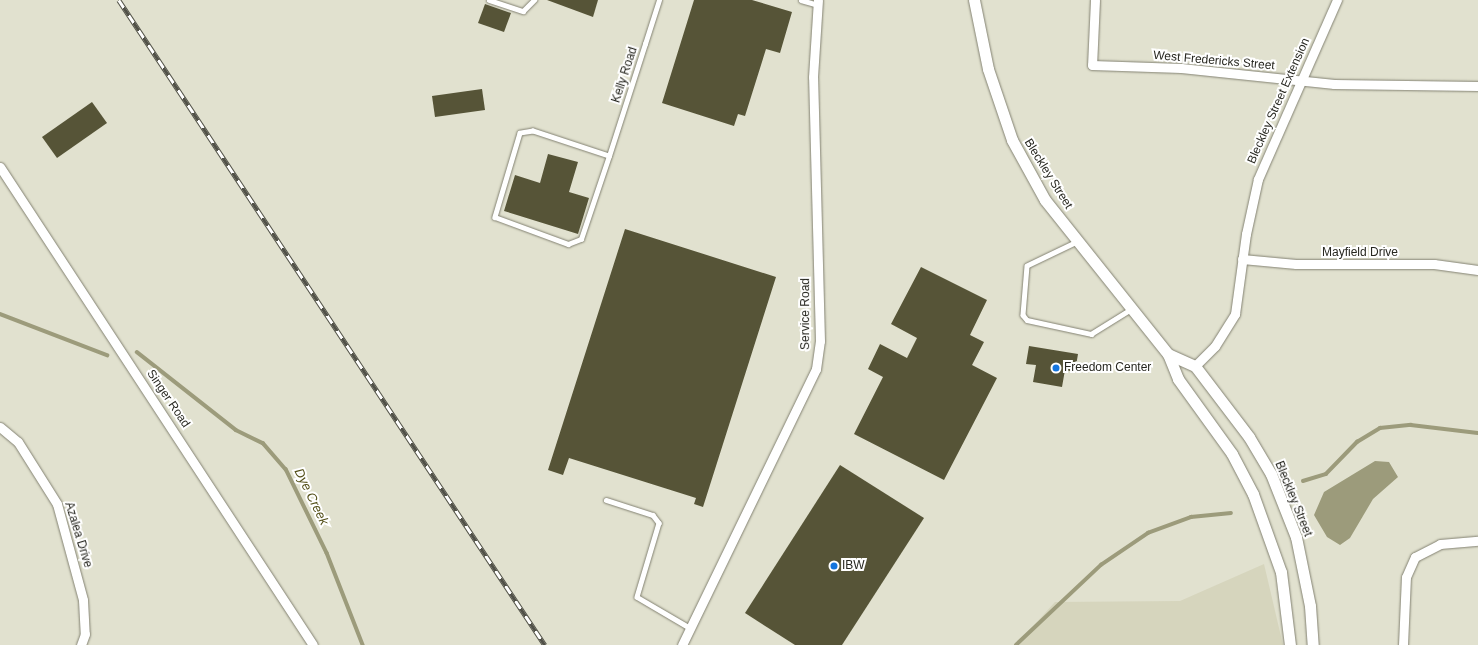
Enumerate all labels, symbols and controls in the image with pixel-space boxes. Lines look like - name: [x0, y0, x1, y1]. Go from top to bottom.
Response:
- street label: Bleckley Street Extension: [1245, 36, 1313, 166]
- street label: Kelly Road: [609, 45, 641, 105]
- street label: West Fredericks Street: [1153, 49, 1275, 73]
- street label: Bleckley Street: [1021, 136, 1075, 212]
- street label: Mayfield Drive: [1322, 246, 1398, 260]
- street label: Service Road: [799, 278, 813, 350]
- place label: Freedom Center: [1064, 361, 1151, 375]
- marker: Freedom Center: [1051, 363, 1061, 373]
- street label: Singer Road: [143, 367, 193, 431]
- street label: Bleckley Street: [1271, 459, 1315, 539]
- water label: Dye Creek: [291, 466, 331, 528]
- street label: Azalea Drive: [61, 500, 95, 570]
- place label: IBW: [842, 559, 865, 573]
- marker: IBW: [829, 561, 839, 571]

